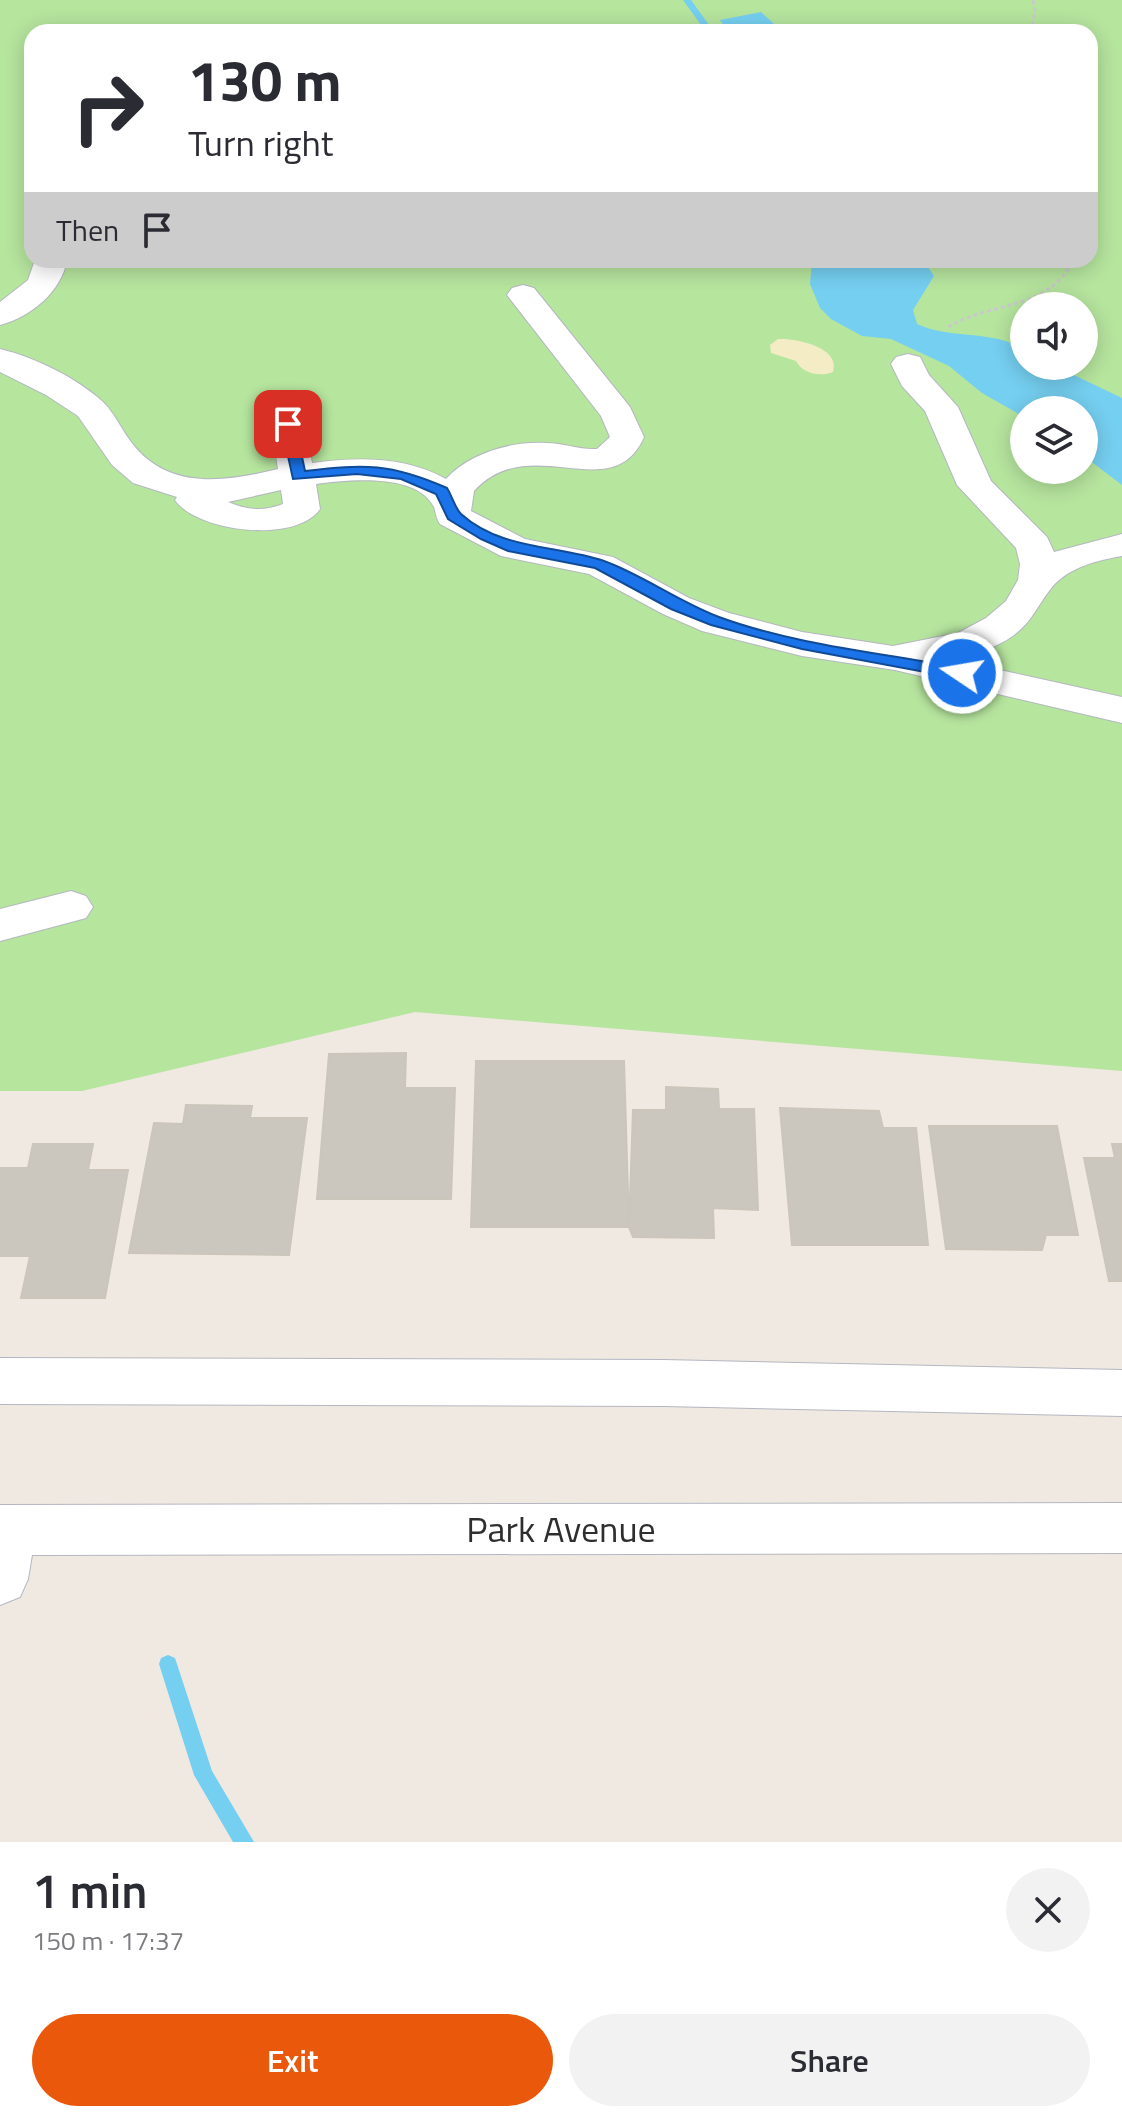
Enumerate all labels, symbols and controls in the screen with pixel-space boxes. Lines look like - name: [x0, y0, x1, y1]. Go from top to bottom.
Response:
- text: 130 m: [188, 38, 341, 123]
- icon: right: [56, 56, 160, 160]
- text: Turn right: [188, 115, 333, 170]
- text: Then: [56, 207, 119, 253]
- icon: arrive: [135, 208, 179, 252]
- map controls: [1010, 292, 1098, 484]
- button: sound: [1010, 292, 1098, 380]
- pin: [254, 390, 322, 458]
- button: layers: [1010, 396, 1098, 484]
- icon: arrive: [266, 402, 310, 446]
- position arrow: [920, 631, 1004, 715]
- street label: Park Avenue: [466, 1501, 656, 1556]
- text: 1 min: [32, 1854, 147, 1927]
- button: close: [1006, 1868, 1090, 1952]
- text: 150 m · 17:37: [32, 1921, 184, 1960]
- button: Exit: [32, 2014, 553, 2106]
- button: Share: [569, 2014, 1090, 2106]

